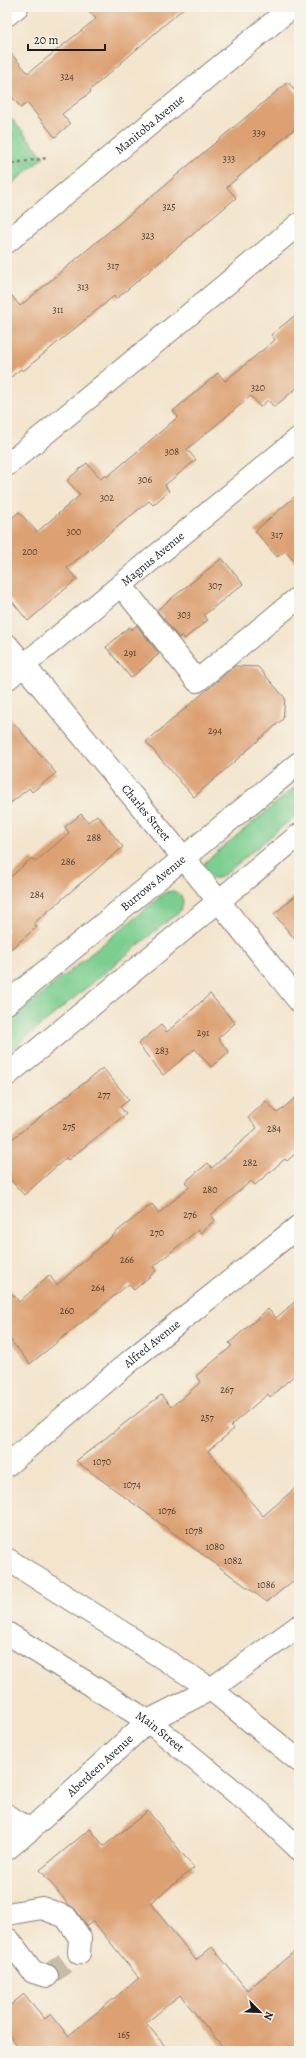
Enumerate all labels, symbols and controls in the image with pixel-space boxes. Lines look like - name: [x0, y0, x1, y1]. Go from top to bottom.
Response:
- scale bar: [28, 26, 105, 52]
- text: 20 m: [34, 32, 58, 48]
- house number: 324: [60, 70, 74, 83]
- street label: Manitoba Avenue: [112, 91, 188, 158]
- house number: 339: [253, 126, 266, 139]
- house number: 333: [223, 152, 235, 165]
- house number: 325: [162, 200, 176, 213]
- house number: 323: [141, 229, 155, 242]
- house number: 317: [107, 259, 120, 272]
- house number: 313: [77, 280, 89, 293]
- house number: 311: [53, 303, 64, 316]
- house number: 320: [251, 381, 265, 394]
- house number: 308: [165, 445, 179, 458]
- house number: 306: [138, 473, 152, 486]
- house number: 302: [100, 491, 114, 504]
- house number: 300: [67, 525, 81, 538]
- street label: Magnus Avenue: [118, 528, 188, 590]
- house number: 317: [271, 528, 284, 541]
- house number: 200: [22, 545, 38, 558]
- house number: 307: [208, 579, 223, 592]
- house number: 303: [177, 608, 191, 621]
- house number: 291: [124, 646, 137, 659]
- house number: 294: [208, 724, 222, 737]
- street label: Charles Street: [118, 781, 175, 845]
- house number: 288: [87, 831, 101, 844]
- street label: Burrows Avenue: [117, 851, 189, 915]
- house number: 286: [61, 855, 75, 868]
- house number: 284: [30, 888, 45, 901]
- house number: 291: [197, 1026, 210, 1039]
- house number: 283: [155, 1044, 169, 1057]
- house number: 277: [97, 1088, 111, 1101]
- house number: 275: [62, 1120, 76, 1133]
- house number: 284: [267, 1122, 282, 1135]
- house number: 282: [243, 1156, 257, 1169]
- house number: 280: [203, 1183, 217, 1196]
- house number: 276: [183, 1208, 197, 1221]
- house number: 270: [150, 1226, 164, 1239]
- house number: 266: [120, 1253, 134, 1266]
- house number: 264: [91, 1281, 105, 1294]
- house number: 260: [60, 1304, 74, 1317]
- street label: Alfred Avenue: [119, 1316, 183, 1372]
- house number: 267: [220, 1383, 235, 1396]
- house number: 257: [200, 1411, 214, 1424]
- house number: 1070: [93, 1455, 111, 1468]
- house number: 1074: [123, 1478, 141, 1491]
- house number: 1076: [158, 1504, 176, 1517]
- house number: 1078: [185, 1524, 203, 1537]
- house number: 1080: [206, 1540, 224, 1553]
- house number: 1082: [224, 1554, 242, 1567]
- house number: 1086: [257, 1578, 275, 1591]
- street label: Main Street: [133, 1707, 188, 1755]
- street label: Aberdeen Avenue: [63, 1731, 136, 1801]
- north arrow: [240, 1992, 280, 2032]
- text: N: [260, 2009, 277, 2023]
- house number: 165: [118, 2028, 130, 2041]

